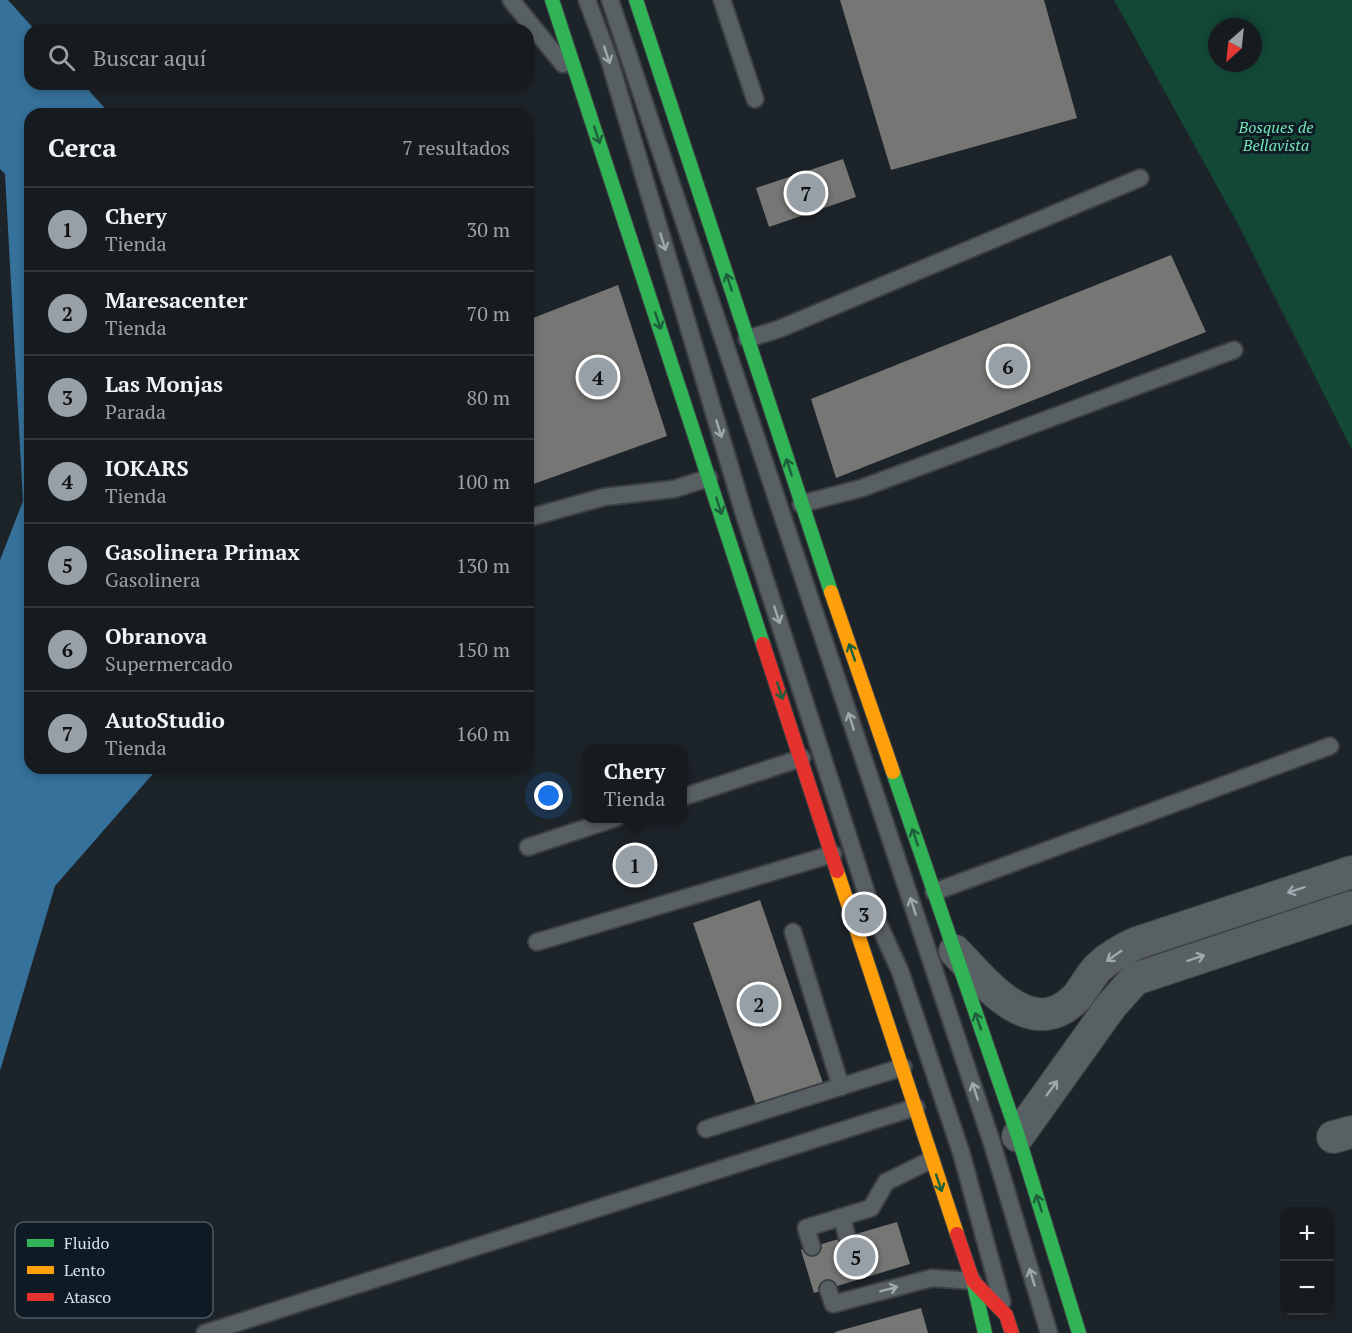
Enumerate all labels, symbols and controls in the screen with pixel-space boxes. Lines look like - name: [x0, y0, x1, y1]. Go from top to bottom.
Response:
- north arrow: [1208, 18, 1262, 72]
- search box: [24, 24, 534, 90]
- icon: search: [45, 41, 78, 74]
- text: Buscar aquí: [93, 43, 206, 72]
- one-way arrow: [602, 45, 613, 64]
- park label: Bosques de Bellavista: [1237, 116, 1314, 156]
- one-way arrow: [592, 126, 603, 144]
- text: Cerca: [48, 130, 117, 164]
- text: 7 resultados: [402, 134, 510, 161]
- pin: 7: [786, 170, 826, 216]
- text: Chery: [105, 201, 167, 230]
- text: 1: [62, 216, 73, 243]
- text: 30 m: [467, 216, 510, 243]
- text: Tienda: [105, 230, 167, 257]
- one-way arrow: [658, 232, 669, 251]
- one-way arrow: [723, 273, 734, 292]
- text: Maresacenter: [105, 285, 248, 314]
- text: 2: [62, 300, 73, 327]
- text: 70 m: [467, 300, 510, 327]
- one-way arrow: [653, 311, 664, 330]
- text: Tienda: [105, 314, 167, 341]
- pin: 6: [988, 344, 1028, 388]
- pin: 4: [578, 354, 618, 400]
- text: Las Monjas: [105, 369, 223, 398]
- text: 3: [62, 384, 73, 411]
- text: 80 m: [467, 384, 510, 411]
- text: Parada: [105, 398, 166, 425]
- one-way arrow: [714, 419, 725, 438]
- text: IOKARS: [105, 453, 189, 482]
- one-way arrow: [783, 458, 794, 477]
- text: 4: [62, 468, 73, 495]
- text: 100 m: [456, 468, 510, 495]
- text: Tienda: [105, 482, 167, 509]
- one-way arrow: [714, 496, 725, 515]
- text: Gasolinera Primax: [105, 537, 300, 566]
- text: 5: [62, 552, 73, 579]
- text: 130 m: [456, 552, 510, 579]
- text: Gasolinera: [105, 566, 200, 593]
- one-way arrow: [772, 605, 783, 624]
- text: Obranova: [105, 621, 207, 650]
- text: 6: [62, 636, 73, 663]
- text: 150 m: [456, 636, 510, 663]
- one-way arrow: [845, 643, 856, 662]
- text: Supermercado: [105, 650, 233, 677]
- one-way arrow: [775, 681, 786, 700]
- text: AutoStudio: [105, 705, 225, 734]
- one-way arrow: [845, 712, 856, 731]
- text: 7: [62, 720, 73, 747]
- text: 160 m: [456, 720, 510, 747]
- text: Tienda: [105, 734, 167, 761]
- popup: [582, 745, 687, 823]
- text: Chery: [604, 756, 665, 785]
- your location: [534, 781, 563, 810]
- text: Tienda: [604, 785, 665, 812]
- one-way arrow: [908, 828, 919, 846]
- pin: 1: [616, 842, 654, 888]
- one-way arrow: [1287, 885, 1306, 896]
- pin: 3: [844, 892, 884, 936]
- one-way arrow: [907, 897, 918, 916]
- one-way arrow: [1106, 950, 1122, 962]
- one-way arrow: [1186, 952, 1205, 963]
- pin: 2: [740, 982, 778, 1026]
- one-way arrow: [972, 1012, 983, 1030]
- one-way arrow: [1046, 1080, 1058, 1097]
- one-way arrow: [968, 1082, 979, 1101]
- one-way arrow: [935, 1173, 946, 1191]
- one-way arrow: [1033, 1194, 1044, 1213]
- map controls: [1280, 1207, 1334, 1315]
- button: +: [1280, 1207, 1334, 1261]
- legend: [15, 1222, 213, 1318]
- text: Fluido: [64, 1232, 109, 1254]
- pin: 5: [836, 1234, 876, 1280]
- text: Lento: [64, 1259, 105, 1281]
- button: −: [1280, 1261, 1334, 1315]
- one-way arrow: [1026, 1268, 1037, 1287]
- one-way arrow: [879, 1283, 898, 1294]
- text: Atasco: [64, 1286, 111, 1308]

